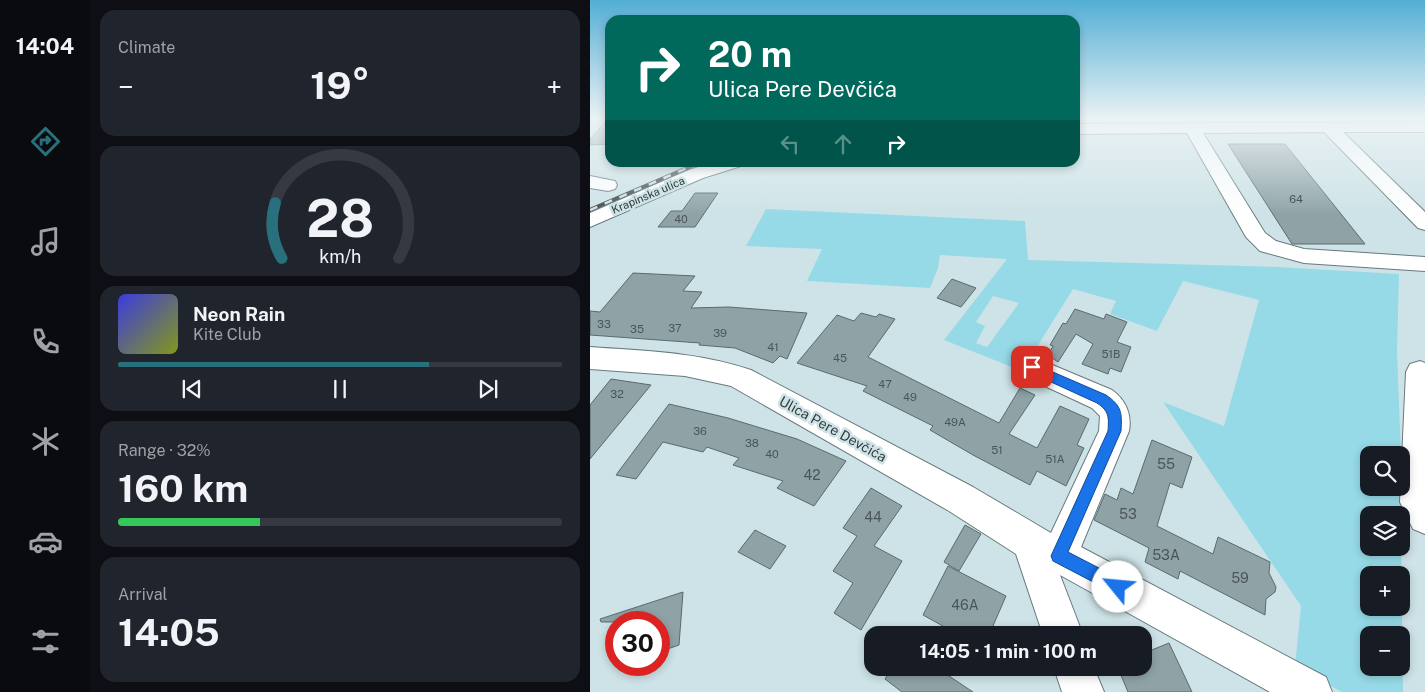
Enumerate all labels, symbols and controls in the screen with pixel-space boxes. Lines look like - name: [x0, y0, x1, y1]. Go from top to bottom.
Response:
- text: 14:04: [16, 33, 74, 59]
- text: 20 m: [708, 34, 792, 75]
- icon: right: [625, 35, 690, 100]
- text: Climate: [118, 38, 175, 57]
- text: 19°: [310, 63, 370, 108]
- text: −: [118, 70, 134, 103]
- text: +: [546, 70, 562, 103]
- text: Ulica Pere Devčića: [708, 76, 897, 102]
- icon: directions: [28, 124, 63, 159]
- icon: left: [776, 130, 804, 158]
- icon: ahead: [829, 130, 857, 158]
- icon: right: [882, 130, 910, 158]
- street label: Krapinska ulica: [610, 174, 686, 216]
- text: 28: [306, 188, 374, 249]
- house number: 64: [1289, 193, 1303, 205]
- house number: 40: [674, 213, 688, 225]
- icon: music: [28, 224, 63, 259]
- text: km/h: [319, 246, 361, 267]
- text: Neon Rain: [193, 303, 285, 325]
- house number: 33: [597, 318, 611, 330]
- house number: 37: [668, 322, 682, 334]
- house number: 35: [630, 323, 644, 335]
- icon: phone: [28, 324, 63, 359]
- text: Kite Club: [193, 325, 261, 344]
- house number: 39: [713, 327, 727, 339]
- house number: 41: [767, 341, 779, 353]
- pin: [1011, 346, 1053, 388]
- house number: 51B: [1102, 348, 1120, 360]
- house number: 45: [833, 352, 847, 364]
- icon: arrive: [1018, 353, 1046, 381]
- icon: previous: [178, 375, 206, 403]
- icon: pause: [326, 375, 354, 403]
- icon: next: [474, 375, 502, 403]
- house number: 47: [878, 378, 892, 390]
- house number: 32: [610, 388, 624, 400]
- house number: 49: [903, 391, 917, 403]
- street label: Ulica Pere Devčića: [777, 393, 889, 465]
- house number: 49A: [944, 416, 966, 428]
- icon: climate: [28, 424, 63, 459]
- house number: 36: [693, 425, 707, 437]
- house number: 38: [745, 437, 759, 449]
- text: Range · 32%: [118, 441, 211, 460]
- house number: 51: [991, 444, 1003, 456]
- map controls: [1360, 446, 1410, 676]
- button: search: [1360, 446, 1410, 496]
- house number: 40: [765, 448, 779, 460]
- house number: 51A: [1045, 453, 1065, 465]
- house number: 55: [1157, 456, 1175, 472]
- text: 160 km: [118, 466, 248, 511]
- house number: 42: [803, 467, 821, 483]
- house number: 53: [1119, 506, 1137, 522]
- button: layers: [1360, 506, 1410, 556]
- house number: 44: [864, 509, 882, 525]
- icon: car: [28, 524, 63, 559]
- house number: 53A: [1152, 547, 1180, 563]
- position arrow: [1091, 560, 1143, 612]
- button: +: [1360, 566, 1410, 616]
- house number: 59: [1231, 570, 1249, 586]
- text: Arrival: [118, 585, 167, 604]
- house number: 46A: [951, 597, 979, 613]
- text: 14:05: [118, 610, 220, 655]
- speed limit sign: 30: [605, 611, 670, 676]
- icon: filters: [28, 624, 63, 659]
- button: −: [1360, 626, 1410, 676]
- text: 14:05 · 1 min · 100 m: [919, 640, 1097, 662]

